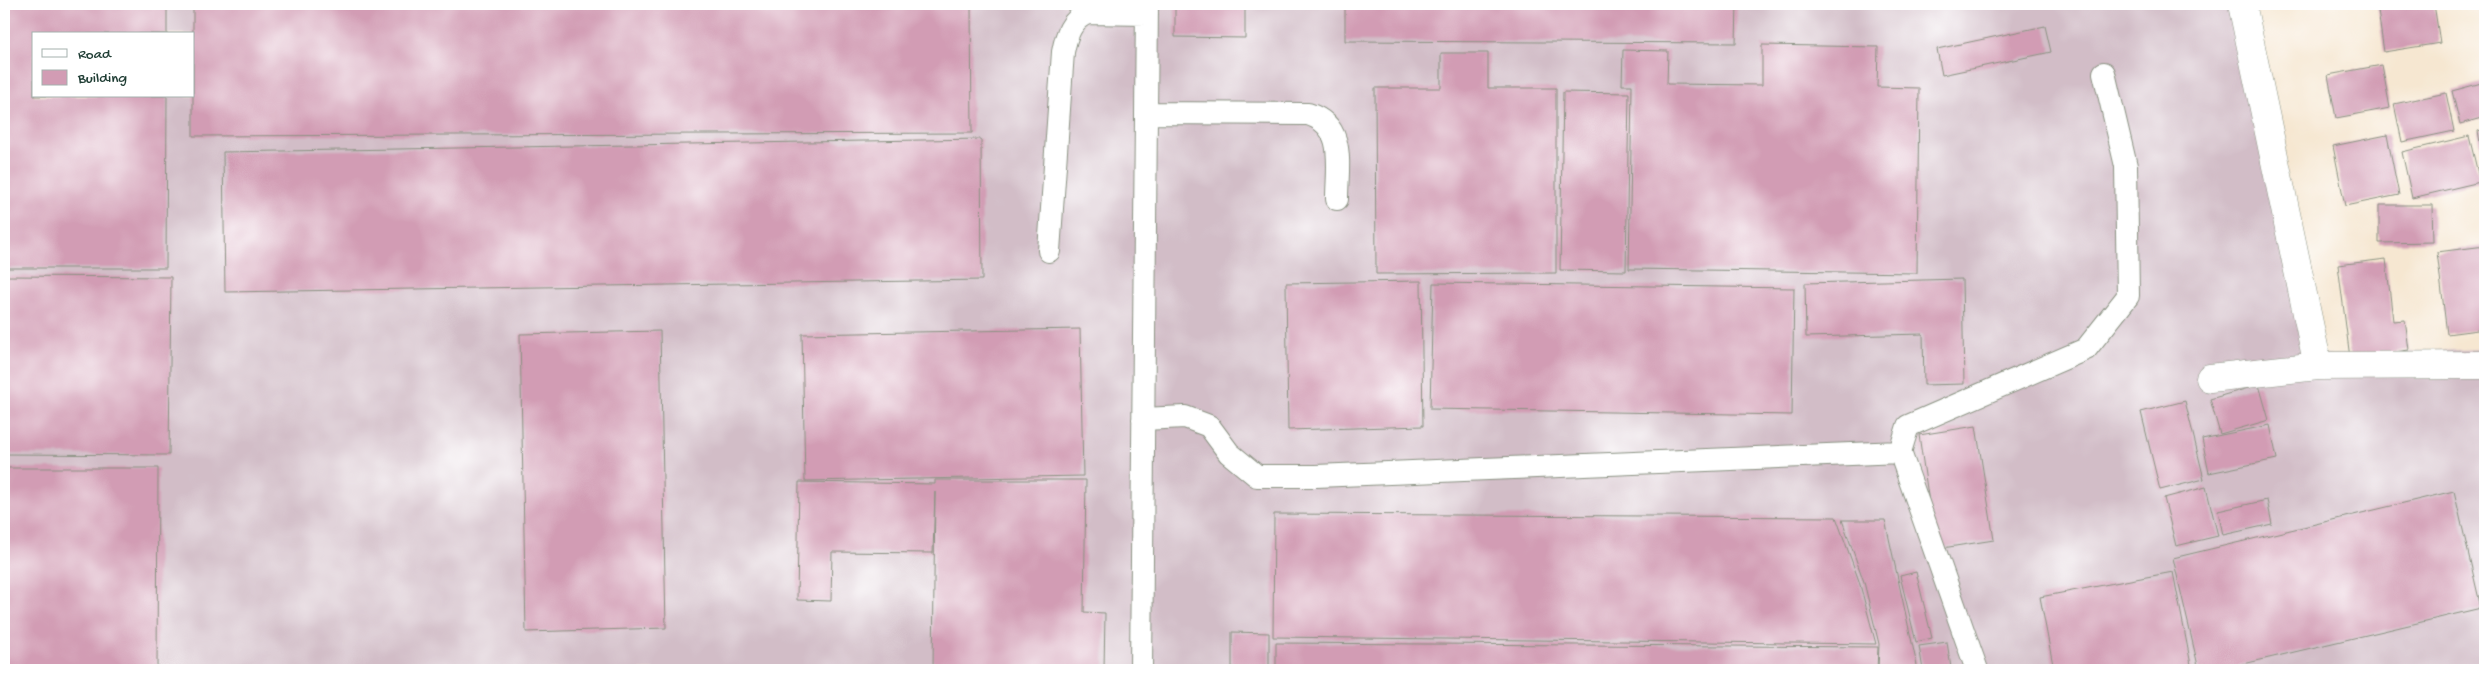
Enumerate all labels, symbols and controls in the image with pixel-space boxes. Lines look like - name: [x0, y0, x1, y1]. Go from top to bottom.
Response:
- legend: [32, 32, 195, 98]
- text: Road: [78, 46, 112, 64]
- text: Building: [77, 70, 127, 88]

